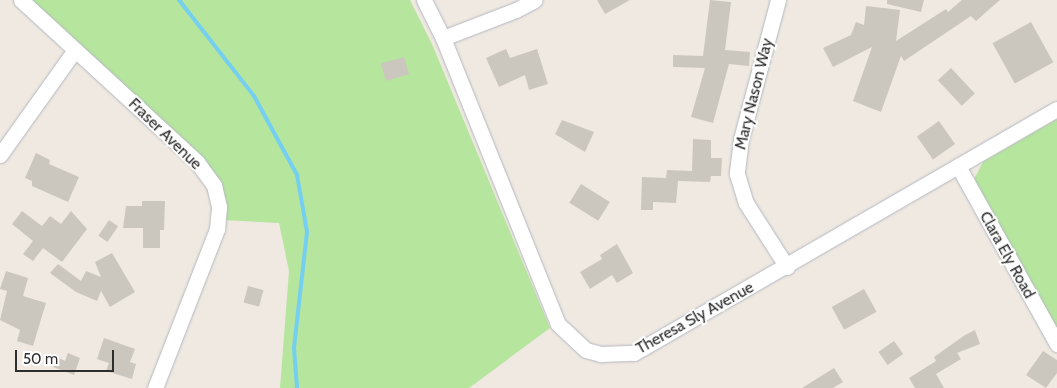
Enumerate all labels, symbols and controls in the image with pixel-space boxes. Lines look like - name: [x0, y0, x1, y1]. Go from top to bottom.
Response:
- street label: Mary Nason Way: [731, 36, 777, 152]
- street label: Fraser Avenue: [124, 94, 206, 174]
- street label: Clara Ely Road: [975, 208, 1039, 302]
- street label: Theresa Sly Avenue: [633, 278, 757, 358]
- scale bar: [18, 340, 116, 372]
- text: 50 m: [23, 350, 58, 368]

